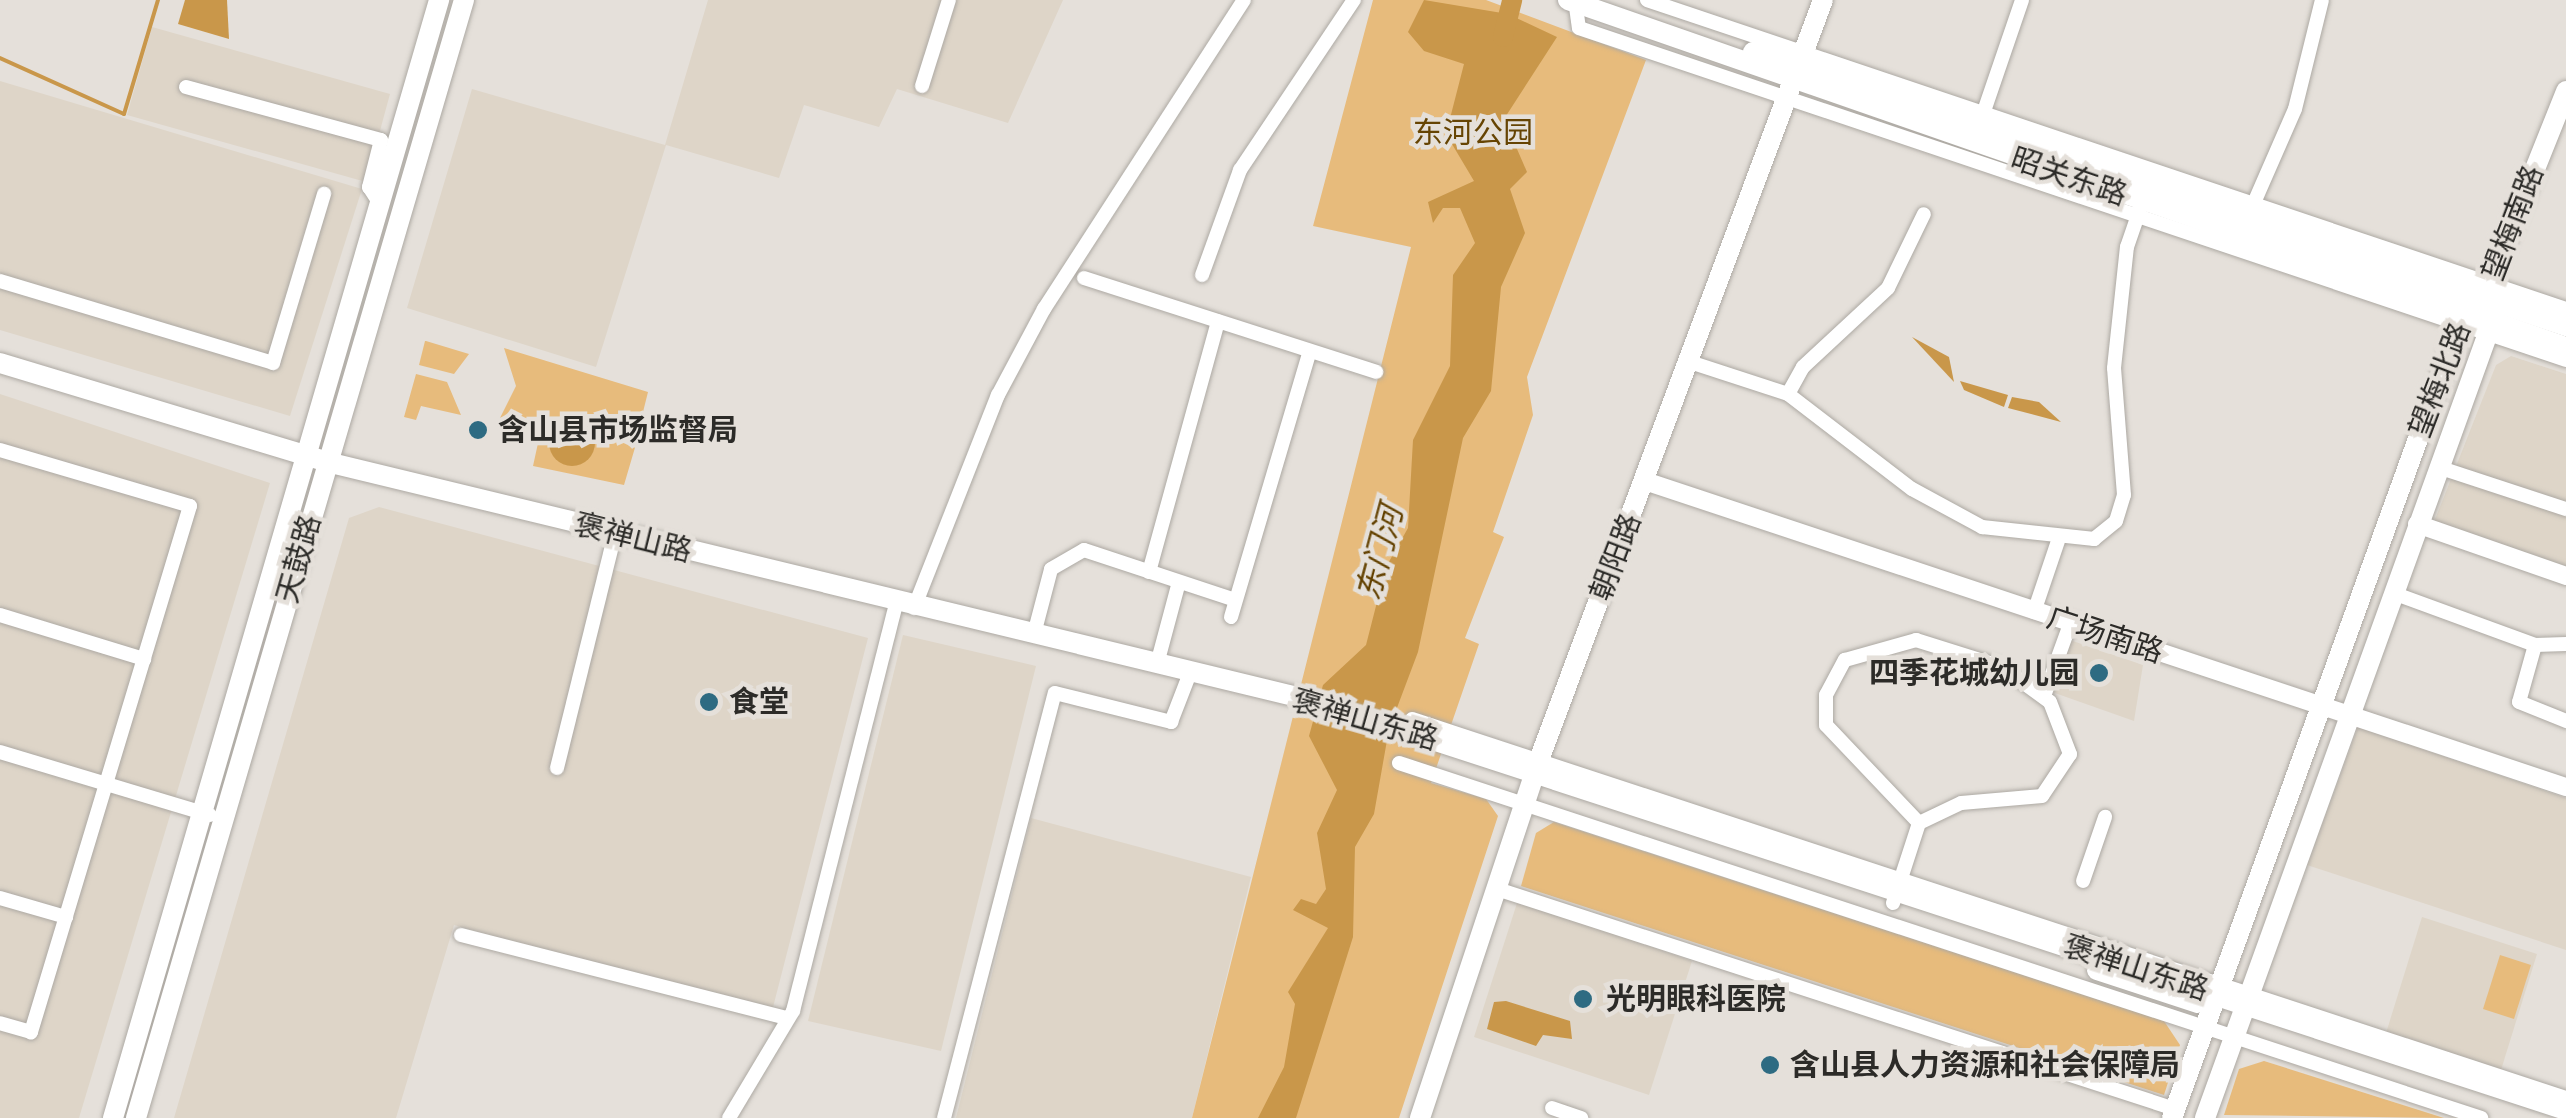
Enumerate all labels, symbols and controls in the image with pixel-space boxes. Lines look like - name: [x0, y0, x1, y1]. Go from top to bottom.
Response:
- park label: 东河公园: [1413, 115, 1533, 151]
- street label: 昭关东路: [2006, 140, 2132, 214]
- street label: 望梅南路: [2475, 161, 2551, 285]
- street label: 望梅北路: [2402, 318, 2478, 442]
- place label: 含山县市场监督局: [498, 412, 738, 448]
- marker: 含山县市场监督局: [467, 419, 489, 441]
- water label: 东门河: [1349, 502, 1411, 604]
- street label: 褒禅山路: [570, 506, 696, 570]
- street label: 朝阳路: [1583, 509, 1649, 605]
- street label: 天鼓路: [269, 511, 329, 607]
- street label: 广场南路: [2042, 599, 2168, 671]
- place label: 四季花城幼儿园: [1869, 655, 2079, 691]
- marker: 四季花城幼儿园: [2088, 662, 2110, 684]
- street label: 褒禅山东路: [1288, 682, 1442, 758]
- place label: 食堂: [729, 684, 789, 720]
- marker: 食堂: [698, 691, 720, 713]
- street label: 褒禅山东路: [2059, 928, 2213, 1008]
- place label: 光明眼科医院: [1606, 981, 1786, 1017]
- marker: 光明眼科医院: [1570, 986, 1596, 1012]
- place label: 含山县人力资源和社会保障局: [1790, 1047, 2180, 1083]
- marker: 含山县人力资源和社会保障局: [1759, 1054, 1781, 1076]

